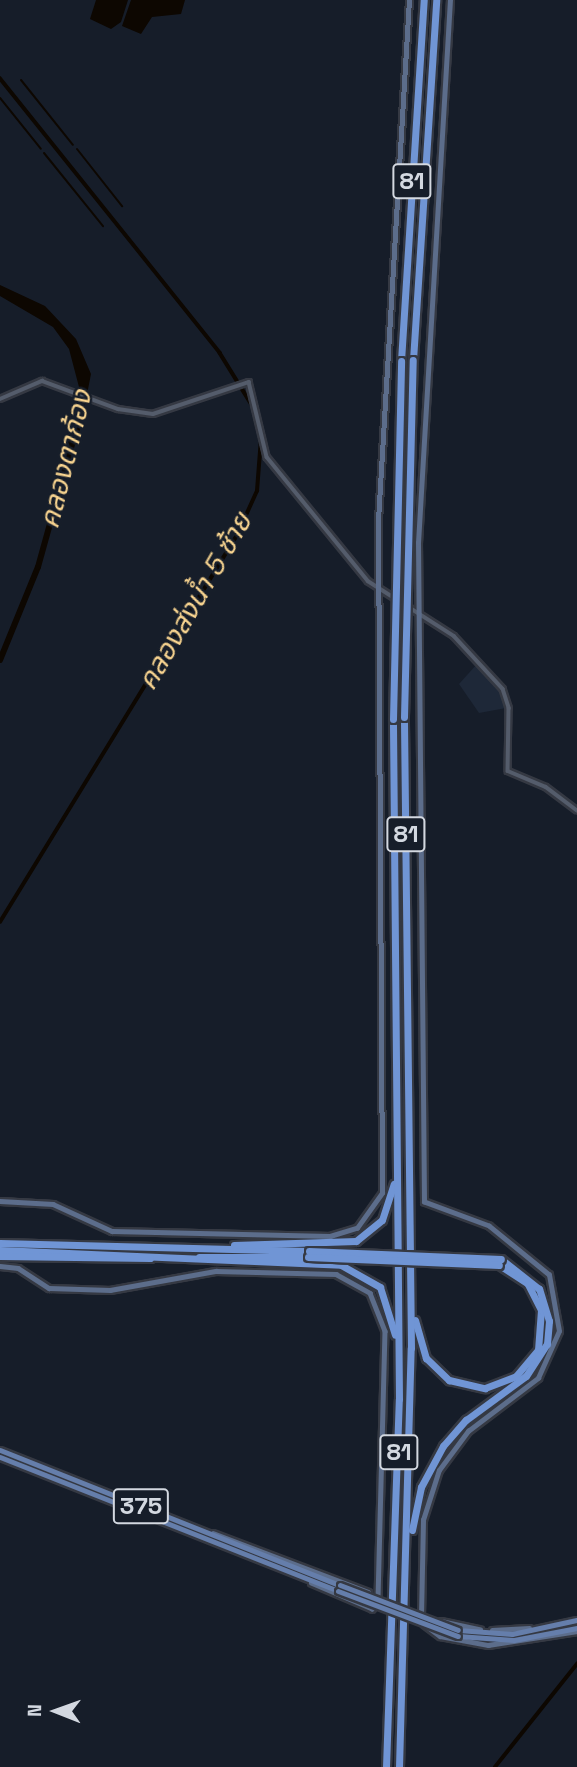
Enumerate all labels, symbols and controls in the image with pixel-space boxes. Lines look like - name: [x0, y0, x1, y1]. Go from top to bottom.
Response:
- road number: 81: [391, 160, 433, 202]
- water label: คลองตาก้อง: [32, 386, 98, 532]
- water label: คลองส่งน้ำ 5 ซ้าย: [130, 507, 258, 695]
- road number: 81: [385, 814, 427, 854]
- road number: 81: [378, 1432, 420, 1472]
- road number: 375: [111, 1486, 171, 1526]
- north arrow: [21, 1676, 91, 1746]
- text: N: [22, 1704, 47, 1717]

